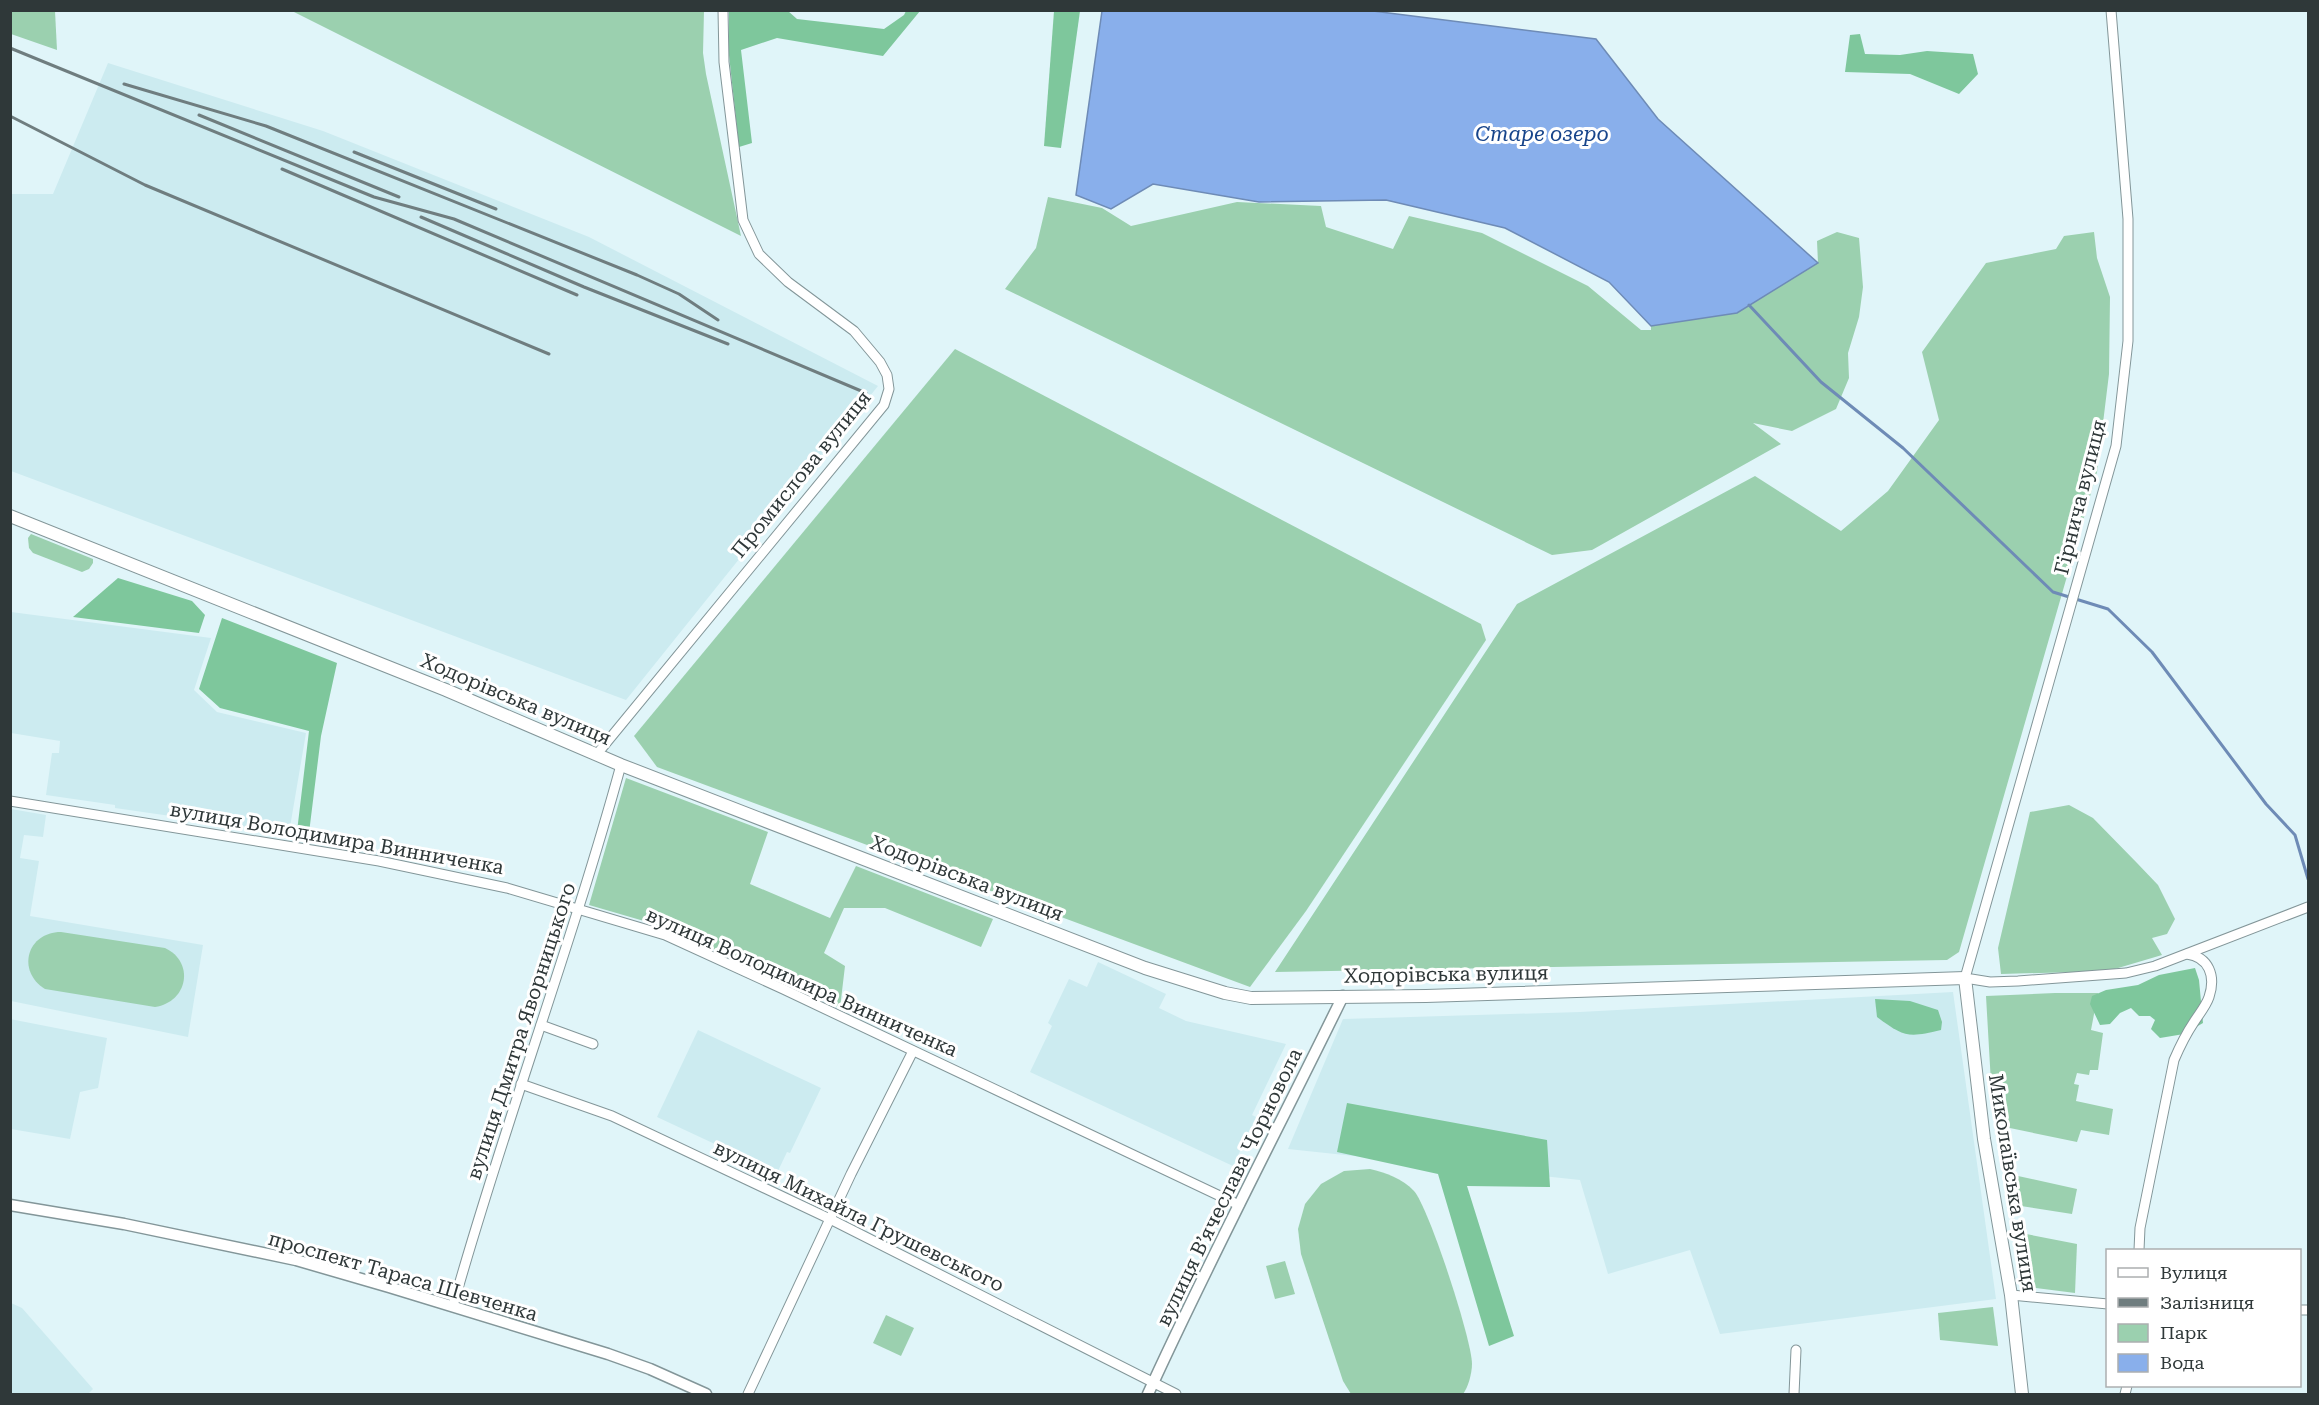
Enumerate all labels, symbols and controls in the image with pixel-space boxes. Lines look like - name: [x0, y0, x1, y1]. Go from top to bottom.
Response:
- water label: Старе озеро: [1475, 122, 1609, 146]
- street label: Промислова вулиця: [726, 386, 876, 562]
- street label: Гірнича вулиця: [2049, 417, 2111, 577]
- street label: Ходорівська вулиця: [417, 648, 615, 750]
- street label: вулиця Володимира Винниченка: [168, 797, 506, 879]
- street label: Ходорівська вулиця: [867, 830, 1067, 926]
- street label: вулиця Дмитра Яворницького: [462, 879, 580, 1183]
- street label: вулиця Володимира Винниченка: [643, 902, 962, 1062]
- street label: Ходорівська вулиця: [1343, 960, 1549, 988]
- street label: вулиця Вʼячеслава Чорновола: [1151, 1044, 1307, 1330]
- street label: Миколаївська вулиця: [1984, 1072, 2042, 1294]
- street label: вулиця Михайла Грушевського: [710, 1135, 1008, 1297]
- street label: проспект Тараса Шевченка: [266, 1226, 541, 1326]
- legend: [2106, 1249, 2301, 1387]
- text: Вулиця: [2160, 1262, 2227, 1283]
- text: Залізниця: [2160, 1292, 2254, 1313]
- text: Парк: [2160, 1322, 2208, 1343]
- text: Вода: [2160, 1352, 2204, 1373]

